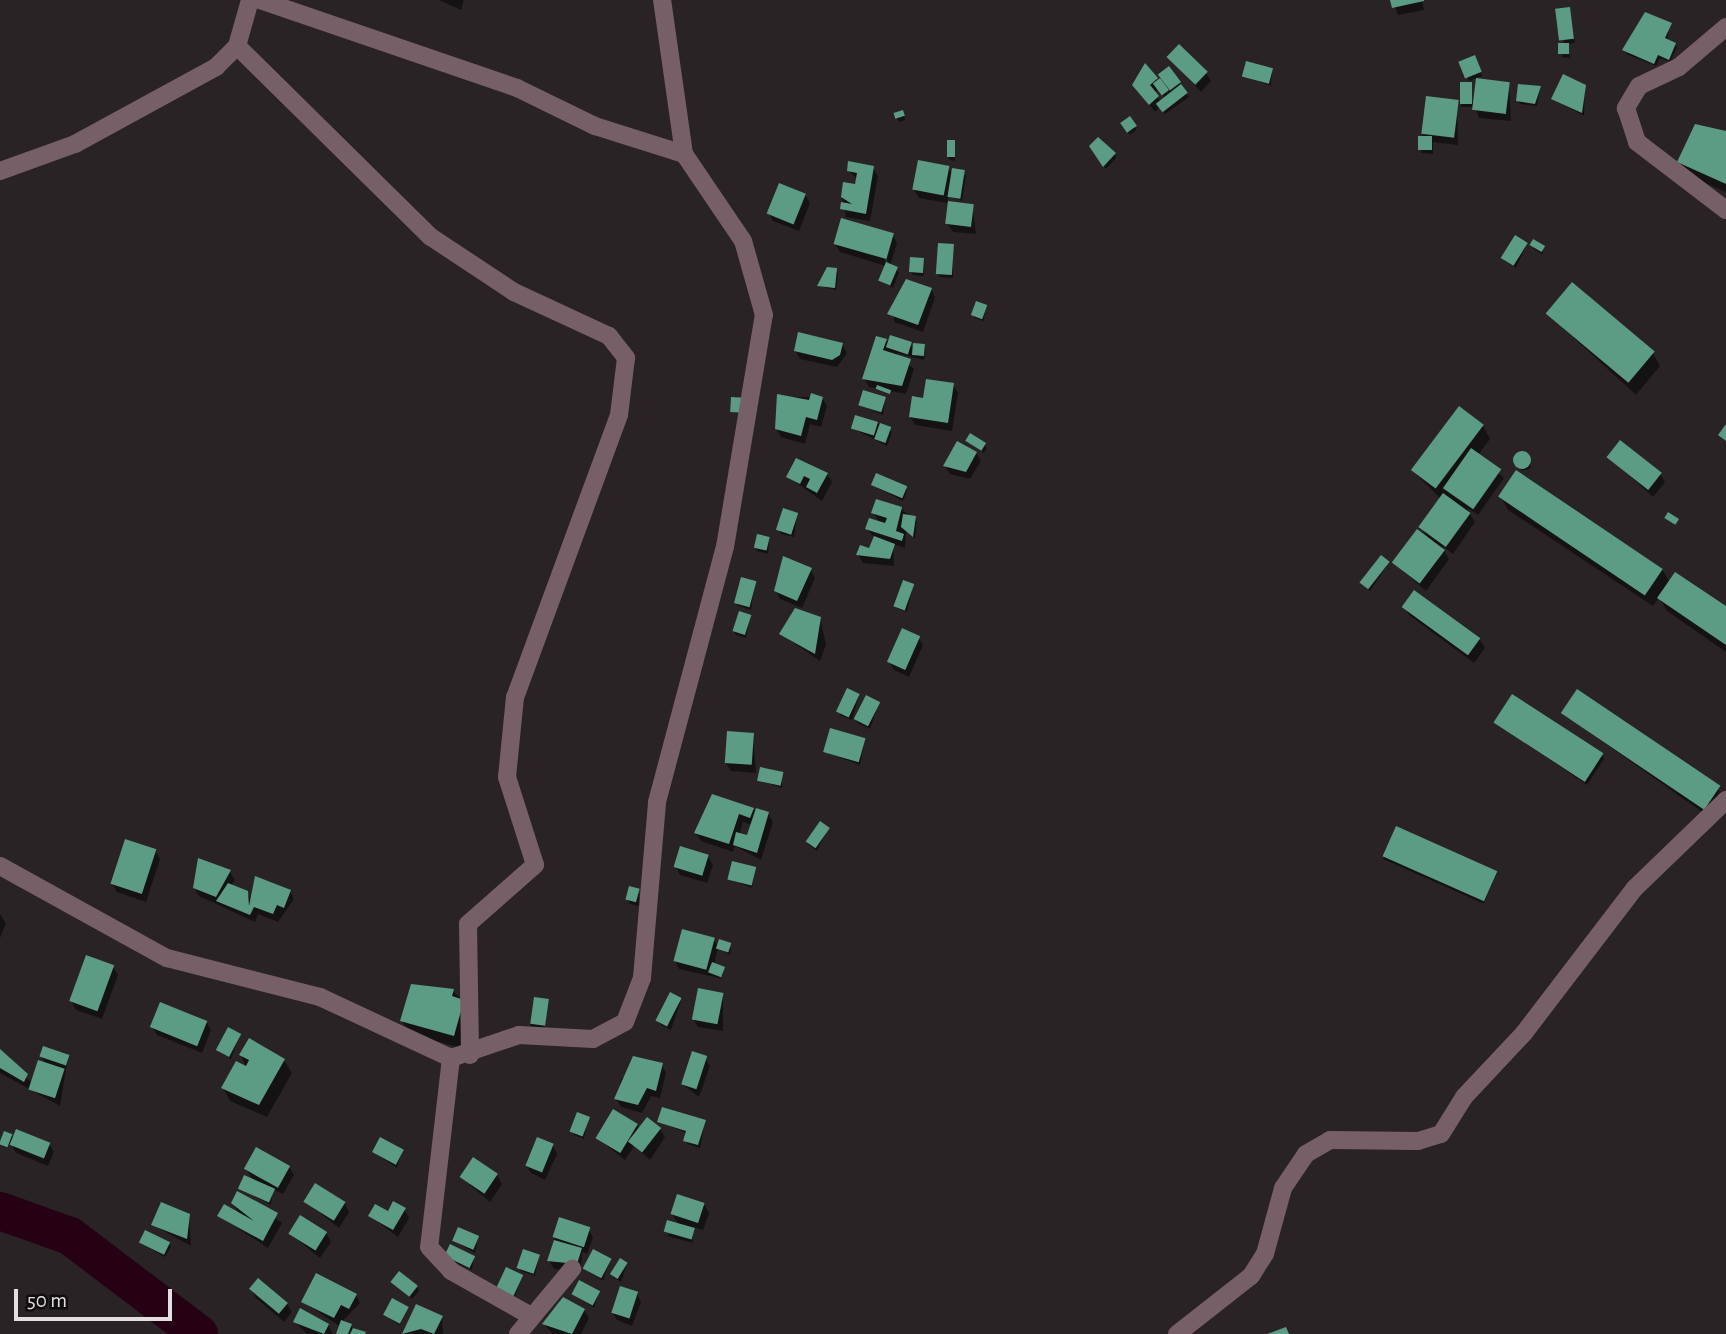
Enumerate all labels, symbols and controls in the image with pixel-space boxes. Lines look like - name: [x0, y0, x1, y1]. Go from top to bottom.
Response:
- scale bar: [18, 1274, 175, 1318]
- text: 50 m: [27, 1290, 67, 1311]

